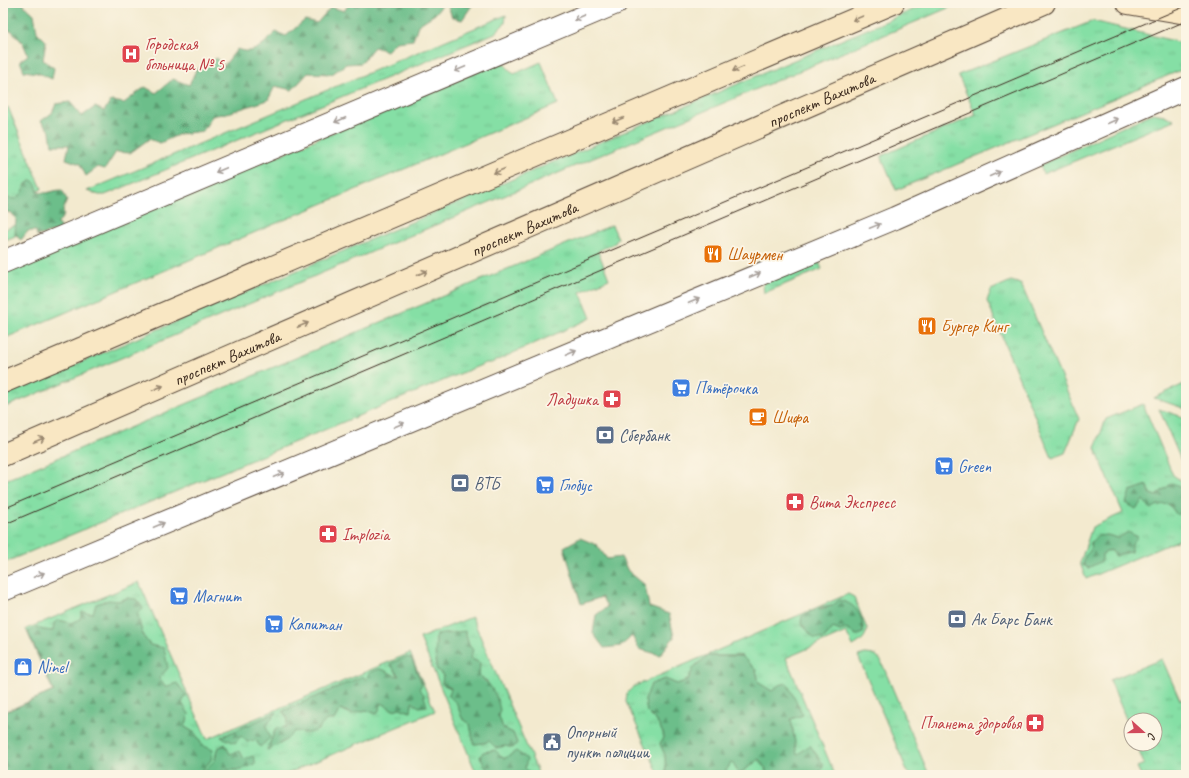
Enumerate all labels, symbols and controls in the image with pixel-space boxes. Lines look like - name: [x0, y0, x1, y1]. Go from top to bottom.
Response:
- one-way arrow: [574, 15, 586, 22]
- one-way arrow: [852, 15, 864, 23]
- place label: Городская больница № 5: [145, 34, 225, 75]
- hospital icon: Городская больница № 5: [120, 43, 142, 65]
- one-way arrow: [454, 66, 466, 73]
- one-way arrow: [732, 66, 744, 73]
- street label: проспект Вахитова: [765, 67, 879, 132]
- one-way arrow: [335, 116, 347, 124]
- one-way arrow: [613, 117, 625, 124]
- one-way arrow: [1107, 117, 1119, 124]
- one-way arrow: [215, 167, 227, 175]
- one-way arrow: [493, 168, 505, 175]
- one-way arrow: [988, 170, 1000, 177]
- street label: проспект Вахитова: [468, 196, 582, 261]
- one-way arrow: [869, 221, 881, 229]
- restaurant icon: Шаурмен: [702, 243, 724, 265]
- place label: Шаурмен: [727, 244, 784, 265]
- one-way arrow: [416, 269, 428, 276]
- one-way arrow: [749, 271, 761, 279]
- one-way arrow: [688, 297, 700, 305]
- restaurant icon: Бургер Кинг: [916, 315, 938, 337]
- place label: Бургер Кинг: [941, 316, 1010, 337]
- one-way arrow: [297, 321, 309, 328]
- street label: проспект Вахитова: [170, 325, 285, 390]
- one-way arrow: [564, 349, 576, 357]
- supermarket icon: Пятёрочка: [670, 377, 692, 399]
- place label: Пятёрочка: [695, 378, 758, 399]
- one-way arrow: [152, 384, 164, 391]
- pharmacy icon: Ладушка: [601, 388, 623, 410]
- place label: Ладушка: [546, 389, 600, 410]
- cafe icon: Шифа: [747, 406, 769, 428]
- place label: Шифа: [772, 407, 809, 428]
- one-way arrow: [393, 421, 405, 428]
- bank icon: Сбербанк: [594, 424, 616, 446]
- place label: Сбербанк: [619, 425, 671, 446]
- one-way arrow: [32, 436, 44, 443]
- supermarket icon: Green: [933, 455, 955, 477]
- place label: Green: [958, 456, 991, 477]
- one-way arrow: [273, 471, 285, 479]
- bank icon: ВТБ: [449, 472, 471, 494]
- place label: ВТБ: [474, 473, 501, 494]
- supermarket icon: Глобус: [534, 474, 556, 496]
- place label: Глобус: [559, 475, 593, 496]
- pharmacy icon: Вита Экспресс: [784, 491, 806, 513]
- place label: Вита Экспресс: [809, 492, 896, 513]
- one-way arrow: [153, 521, 165, 528]
- pharmacy icon: Implozia: [317, 523, 339, 545]
- place label: Implozia: [342, 524, 391, 545]
- one-way arrow: [33, 571, 45, 578]
- supermarket icon: Магнит: [168, 585, 190, 607]
- place label: Магнит: [193, 586, 242, 607]
- bank icon: Ак Барс Банк: [946, 608, 968, 630]
- place label: Ак Барс Банк: [971, 609, 1053, 630]
- supermarket icon: Капитан: [263, 613, 285, 635]
- place label: Капитан: [288, 614, 344, 635]
- shop icon: Ninel: [12, 656, 34, 678]
- place label: Ninel: [37, 657, 70, 678]
- pharmacy icon: Планета здоровья: [1024, 712, 1046, 734]
- north arrow: [1123, 712, 1163, 752]
- place label: Планета здоровья: [920, 713, 1022, 735]
- place label: Опорный пункт полиции: [566, 722, 650, 763]
- public building icon: Опорный пункт полиции: [541, 731, 563, 753]
- text: С: [1144, 731, 1160, 742]

